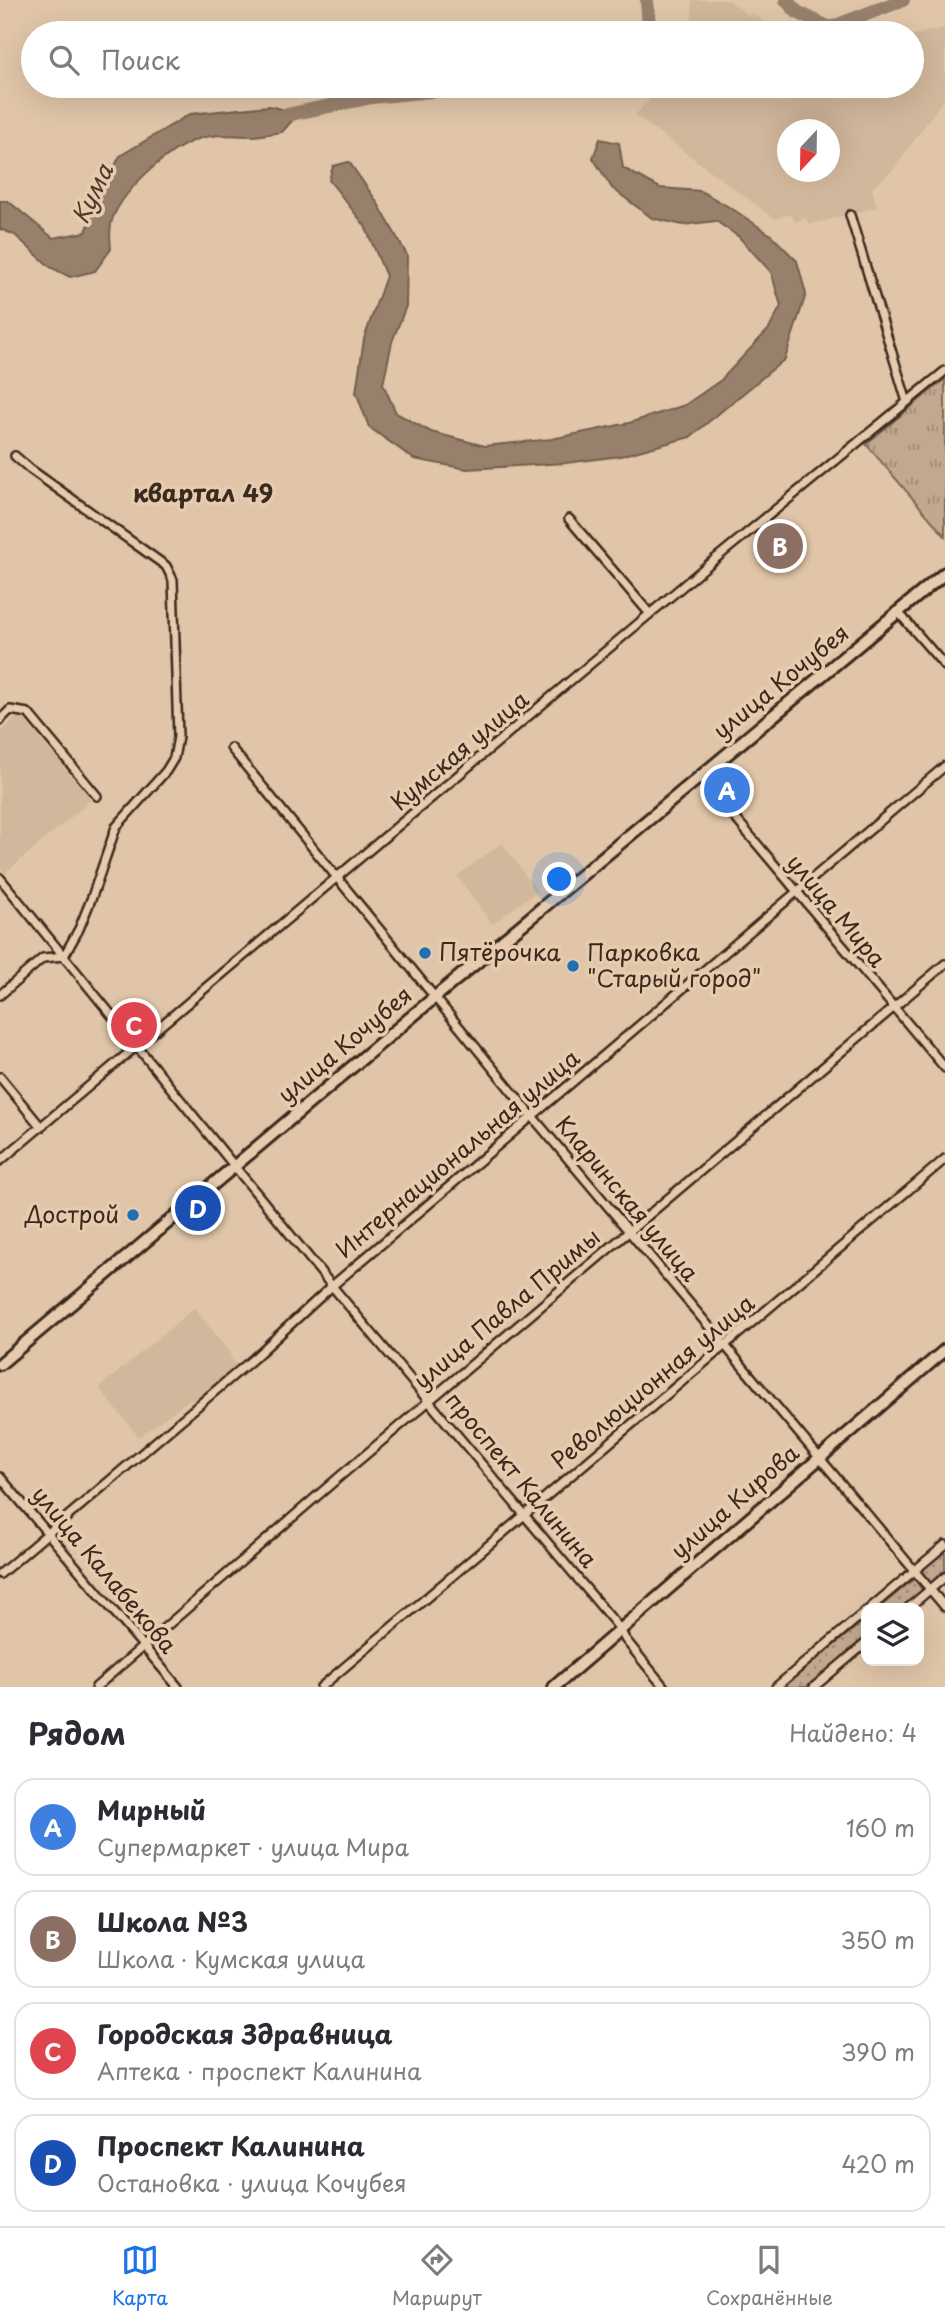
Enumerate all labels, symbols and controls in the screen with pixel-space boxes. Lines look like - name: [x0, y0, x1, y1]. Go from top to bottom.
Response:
- search box: [21, 21, 924, 98]
- text: Поиск: [101, 40, 180, 79]
- icon: search: [45, 41, 83, 79]
- north arrow: [777, 119, 840, 182]
- water label: Кума: [61, 156, 122, 229]
- district label: квартал 49: [133, 474, 273, 510]
- pin: B: [757, 520, 803, 572]
- street label: улица Кочубея: [704, 615, 856, 747]
- street label: Кумская улица: [382, 681, 536, 818]
- pin: A: [704, 764, 750, 816]
- street label: улица Мира: [779, 846, 895, 975]
- your location: [542, 862, 576, 896]
- place label: Пятёрочка: [439, 934, 561, 969]
- place label: Парковка "Старый город": [587, 934, 761, 995]
- marker: Пятёрочка: [417, 945, 433, 961]
- marker: Парковка "Старый город": [565, 958, 581, 974]
- street label: улица Кочубея: [269, 977, 419, 1111]
- pin: C: [111, 999, 157, 1051]
- street label: Интернациональная улица: [327, 1040, 587, 1266]
- street label: Кларинская улица: [548, 1107, 708, 1289]
- pin: D: [175, 1182, 221, 1234]
- place label: Дострой: [24, 1196, 119, 1231]
- marker: Дострой: [125, 1207, 141, 1223]
- street label: улица Павла Примы: [405, 1219, 607, 1397]
- street label: Революционная улица: [543, 1285, 762, 1477]
- street label: проспект Калинина: [438, 1383, 607, 1575]
- street label: улица Кирова: [662, 1435, 806, 1567]
- street label: улица Калабекова: [24, 1477, 186, 1661]
- map controls: [861, 1603, 924, 1666]
- button: layers: [861, 1603, 924, 1666]
- text: Рядом: [28, 1710, 126, 1755]
- text: Найдено: 4: [789, 1715, 917, 1750]
- text: Мирный: [97, 1790, 206, 1829]
- text: A: [44, 1810, 62, 1845]
- text: 160 m: [846, 1810, 915, 1845]
- text: Супермаркет · улица Мира: [97, 1829, 409, 1864]
- text: Школа №3: [97, 1902, 248, 1941]
- text: B: [45, 1922, 61, 1957]
- text: 350 m: [840, 1922, 915, 1957]
- text: Школа · Кумская улица: [97, 1941, 365, 1976]
- text: Городская Здравница: [97, 2014, 393, 2053]
- text: C: [44, 2034, 62, 2069]
- text: 390 m: [841, 2034, 915, 2069]
- text: Аптека · проспект Калинина: [97, 2053, 422, 2088]
- text: Проспект Калинина: [97, 2126, 365, 2165]
- text: D: [44, 2146, 62, 2181]
- text: 420 m: [841, 2146, 915, 2181]
- text: Остановка · улица Кочубея: [97, 2165, 407, 2200]
- tab: Карта: [112, 2241, 168, 2311]
- tab: Маршрут: [392, 2241, 482, 2311]
- tab: Сохранённые: [706, 2241, 833, 2311]

